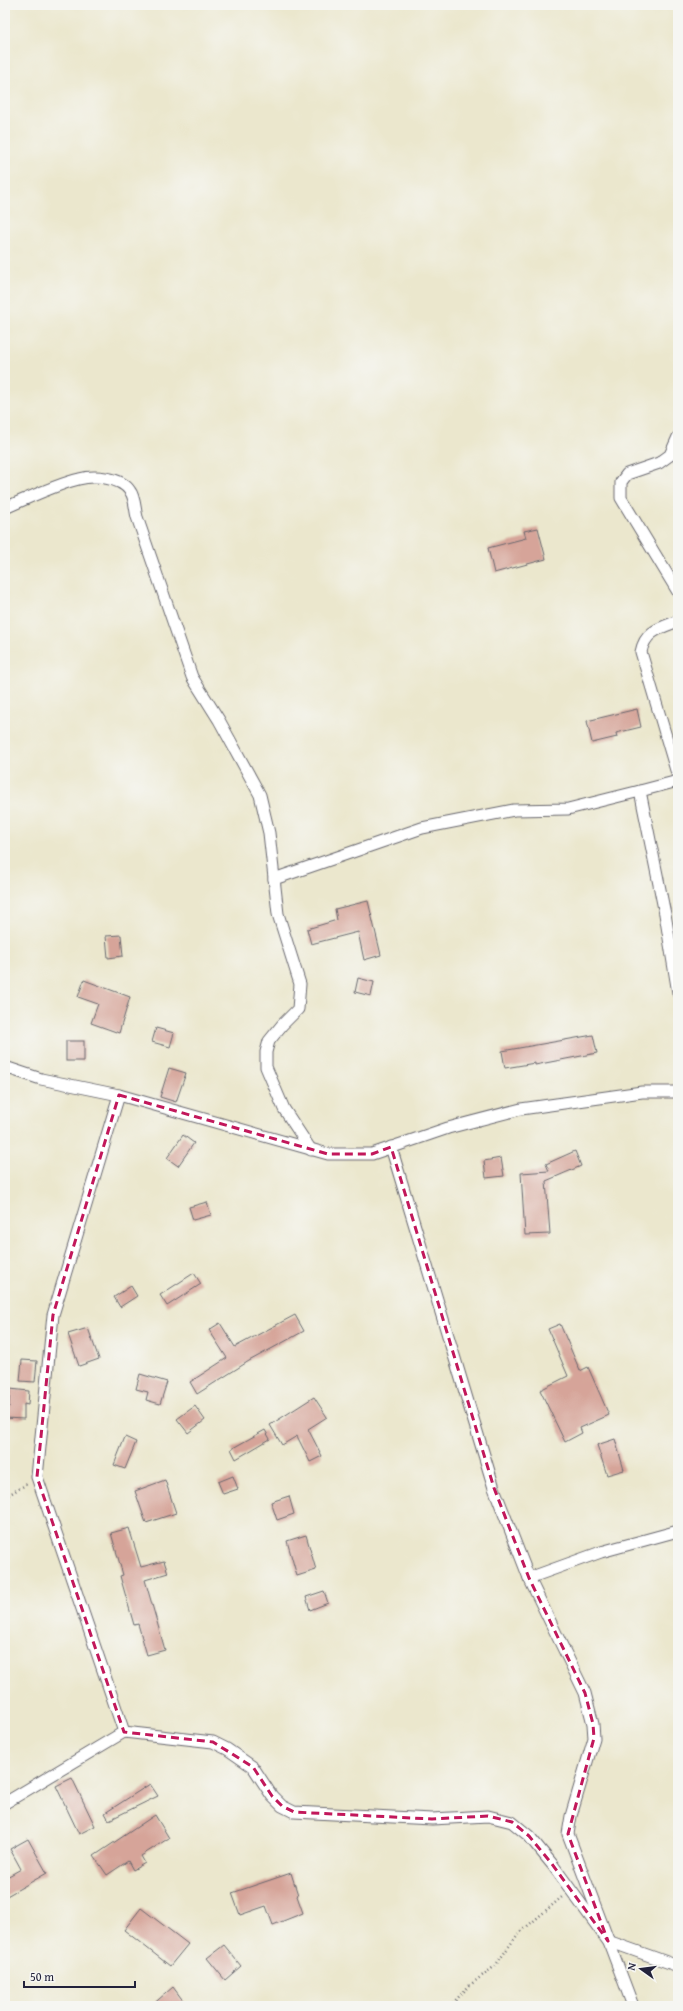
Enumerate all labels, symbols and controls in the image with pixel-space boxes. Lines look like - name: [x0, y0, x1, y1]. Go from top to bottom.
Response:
- north arrow: [621, 1949, 661, 1989]
- text: N: [623, 1960, 640, 1972]
- scale bar: [24, 1963, 135, 1989]
- text: 50 m: [30, 1968, 54, 1985]

